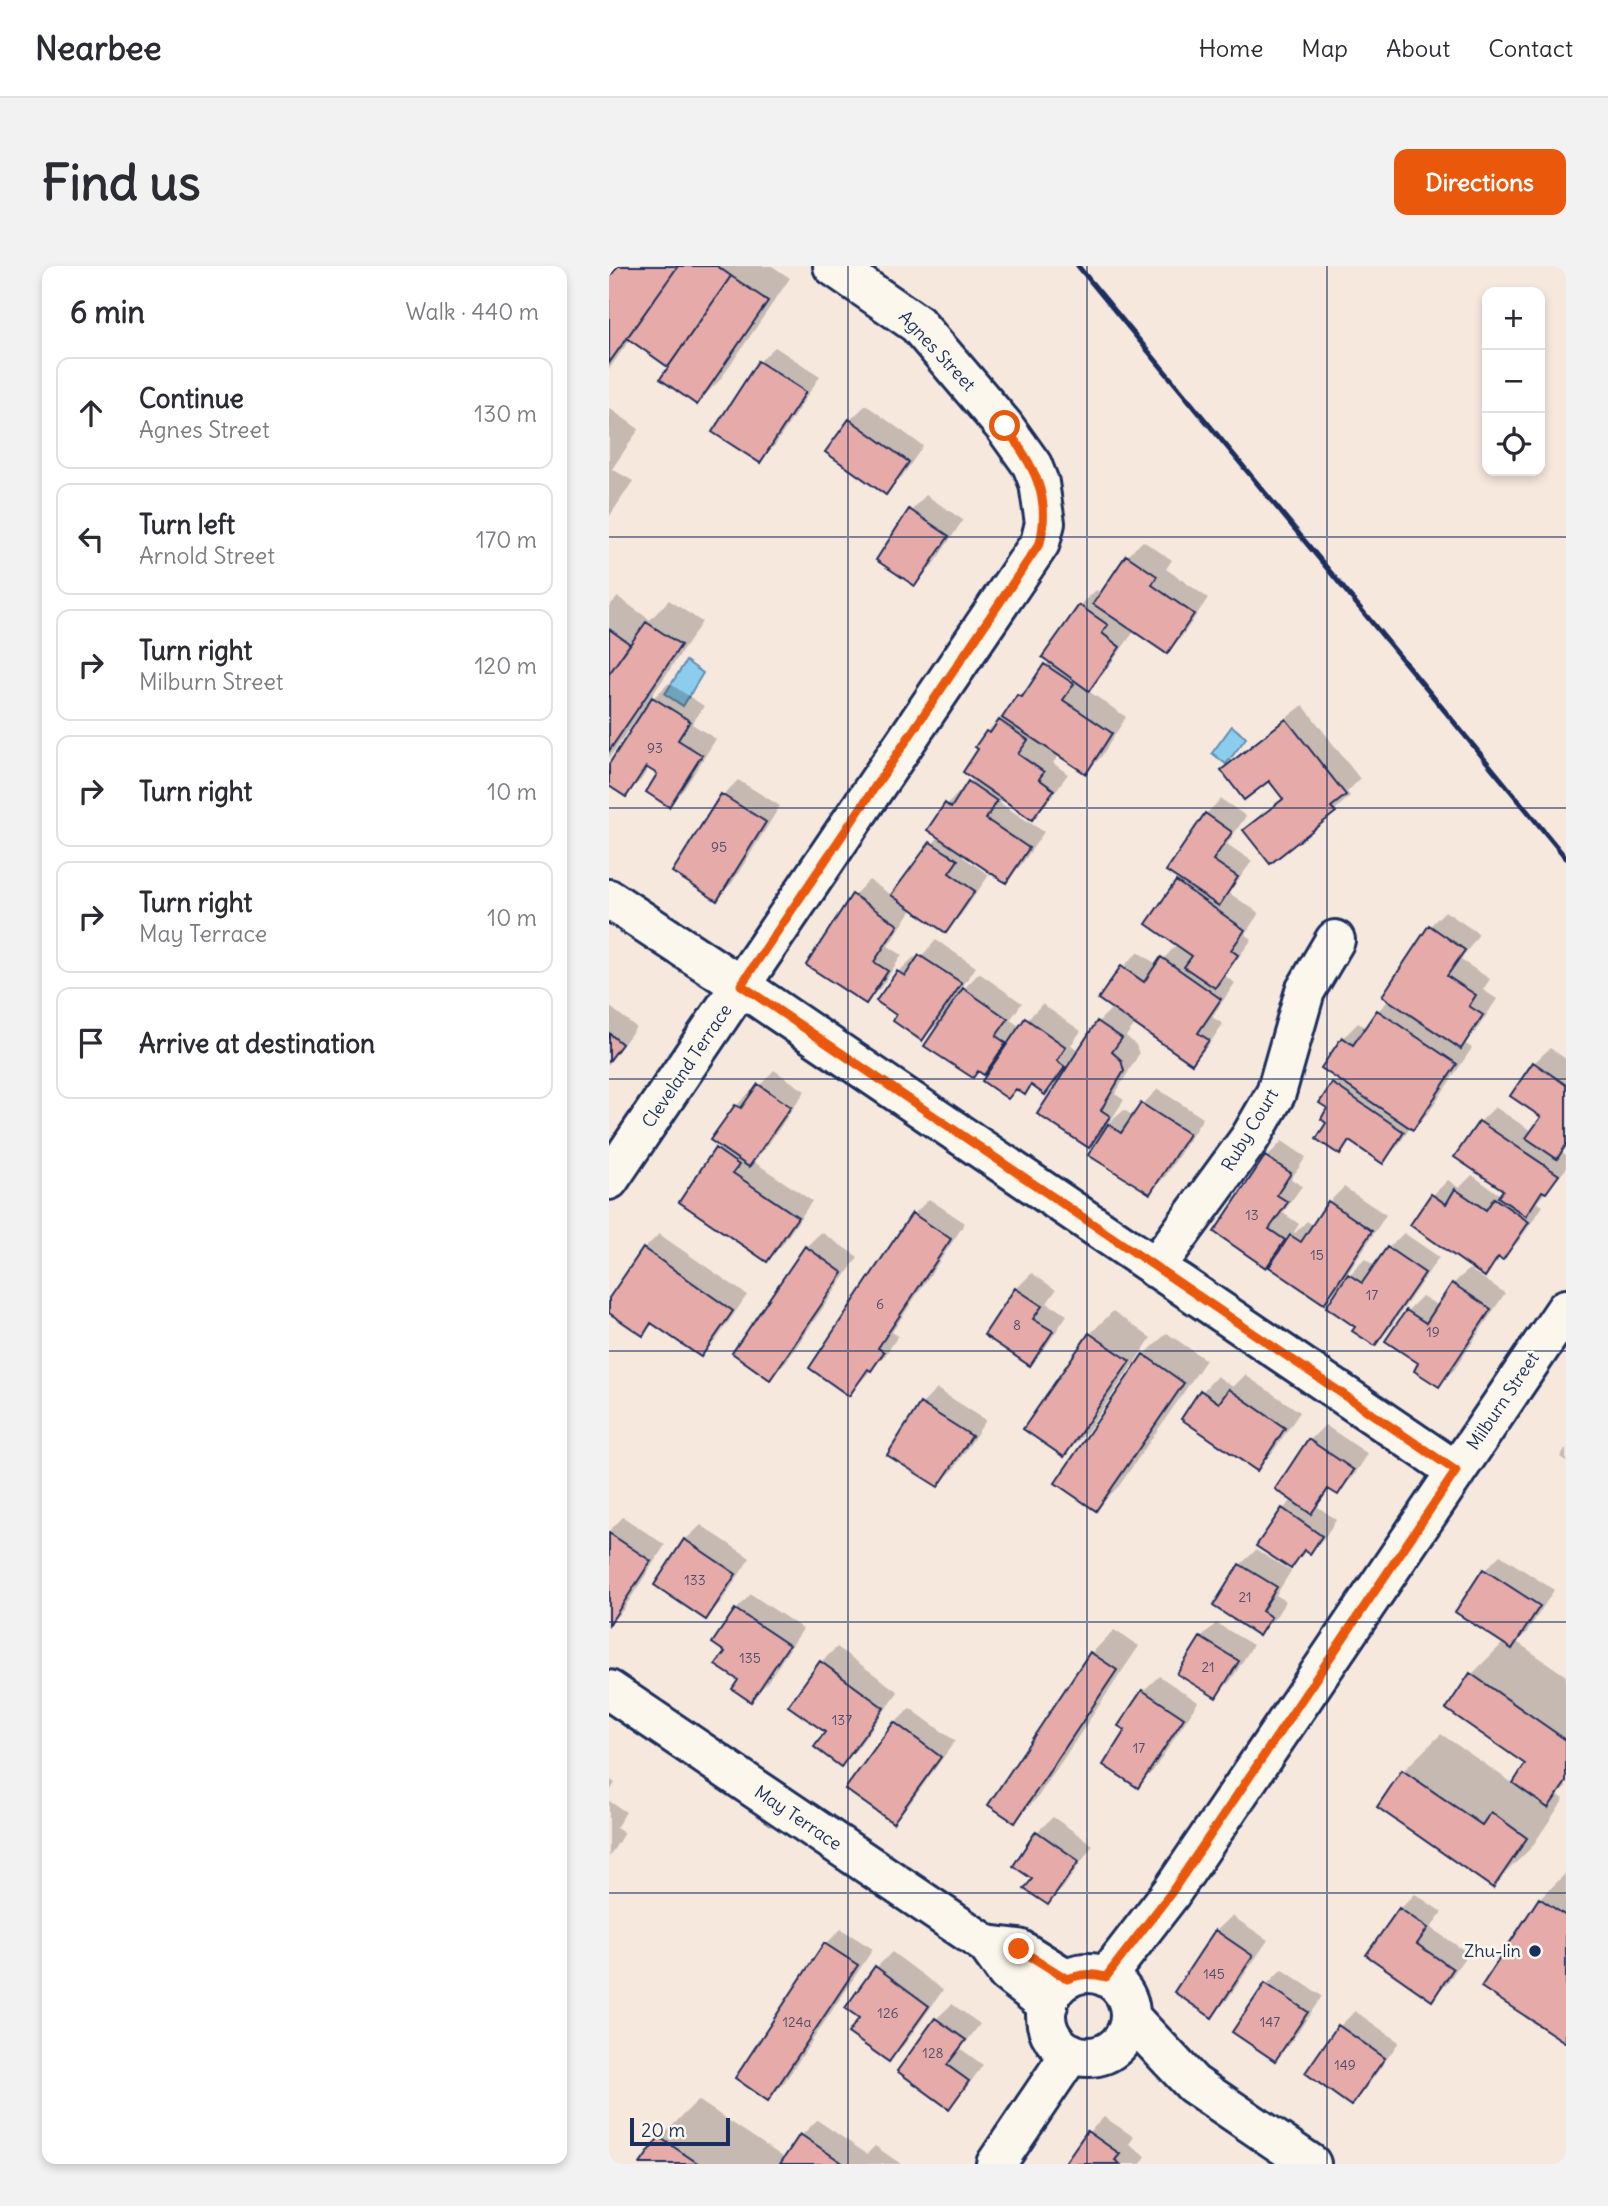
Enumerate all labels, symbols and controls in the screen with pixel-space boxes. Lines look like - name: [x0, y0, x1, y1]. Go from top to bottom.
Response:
- text: Nearbee: [35, 27, 161, 69]
- text: Home: [1199, 33, 1263, 63]
- text: Map: [1301, 33, 1348, 63]
- text: About: [1386, 33, 1450, 63]
- text: Contact: [1488, 33, 1573, 63]
- button: Directions: [1394, 149, 1566, 215]
- text: Find us: [42, 152, 200, 213]
- map controls: [1482, 287, 1545, 476]
- button: +: [1482, 287, 1545, 350]
- text: 6 min: [70, 293, 145, 331]
- text: Walk · 440 m: [405, 297, 539, 326]
- street label: Agnes Street: [894, 305, 981, 396]
- button: −: [1482, 350, 1545, 413]
- text: Continue: [139, 382, 244, 415]
- icon: ahead: [72, 394, 110, 432]
- text: 130 m: [474, 399, 537, 428]
- route start: [989, 410, 1020, 441]
- button: locate: [1482, 413, 1545, 476]
- text: Agnes Street: [139, 415, 270, 444]
- text: Turn left: [139, 508, 235, 541]
- icon: left: [72, 520, 110, 558]
- text: 170 m: [476, 525, 537, 554]
- text: Arnold Street: [139, 541, 275, 570]
- text: Turn right: [139, 634, 252, 667]
- icon: right: [72, 646, 110, 684]
- text: 120 m: [474, 651, 537, 680]
- text: Milburn Street: [139, 667, 284, 696]
- house number: 93: [647, 739, 663, 757]
- icon: right: [72, 772, 110, 810]
- text: Turn right: [139, 775, 252, 808]
- text: 10 m: [487, 777, 537, 806]
- house number: 95: [711, 838, 727, 856]
- text: Turn right: [139, 886, 252, 919]
- icon: right: [72, 898, 110, 936]
- text: 10 m: [487, 903, 537, 932]
- text: May Terrace: [139, 919, 267, 948]
- street label: Cleveland Terrace: [637, 999, 737, 1132]
- icon: arrive: [72, 1024, 110, 1062]
- text: Arrive at destination: [139, 1027, 375, 1060]
- street label: Ruby Court: [1216, 1084, 1283, 1175]
- house number: 13: [1245, 1206, 1259, 1224]
- house number: 15: [1310, 1246, 1324, 1264]
- house number: 17: [1366, 1286, 1378, 1304]
- house number: 6: [876, 1295, 884, 1313]
- house number: 8: [1013, 1316, 1021, 1334]
- house number: 19: [1426, 1323, 1440, 1341]
- street label: Milburn Street: [1461, 1347, 1544, 1454]
- house number: 133: [684, 1571, 706, 1589]
- house number: 21: [1238, 1588, 1252, 1606]
- house number: 135: [739, 1649, 761, 1667]
- house number: 21: [1201, 1658, 1215, 1676]
- house number: 137: [832, 1711, 852, 1729]
- house number: 17: [1133, 1739, 1145, 1757]
- street label: May Terrace: [750, 1780, 846, 1855]
- route end: [1003, 1933, 1034, 1964]
- place label: Zhu-lin: [1464, 1939, 1521, 1962]
- marker: Zhu-lin: [1527, 1943, 1543, 1959]
- house number: 145: [1203, 1965, 1225, 1983]
- house number: 126: [877, 2004, 899, 2022]
- house number: 124a: [782, 2013, 812, 2031]
- house number: 147: [1260, 2013, 1280, 2031]
- house number: 128: [922, 2044, 944, 2062]
- house number: 149: [1334, 2056, 1356, 2074]
- scale bar: [630, 2115, 730, 2147]
- text: 20 m: [641, 2118, 685, 2142]

